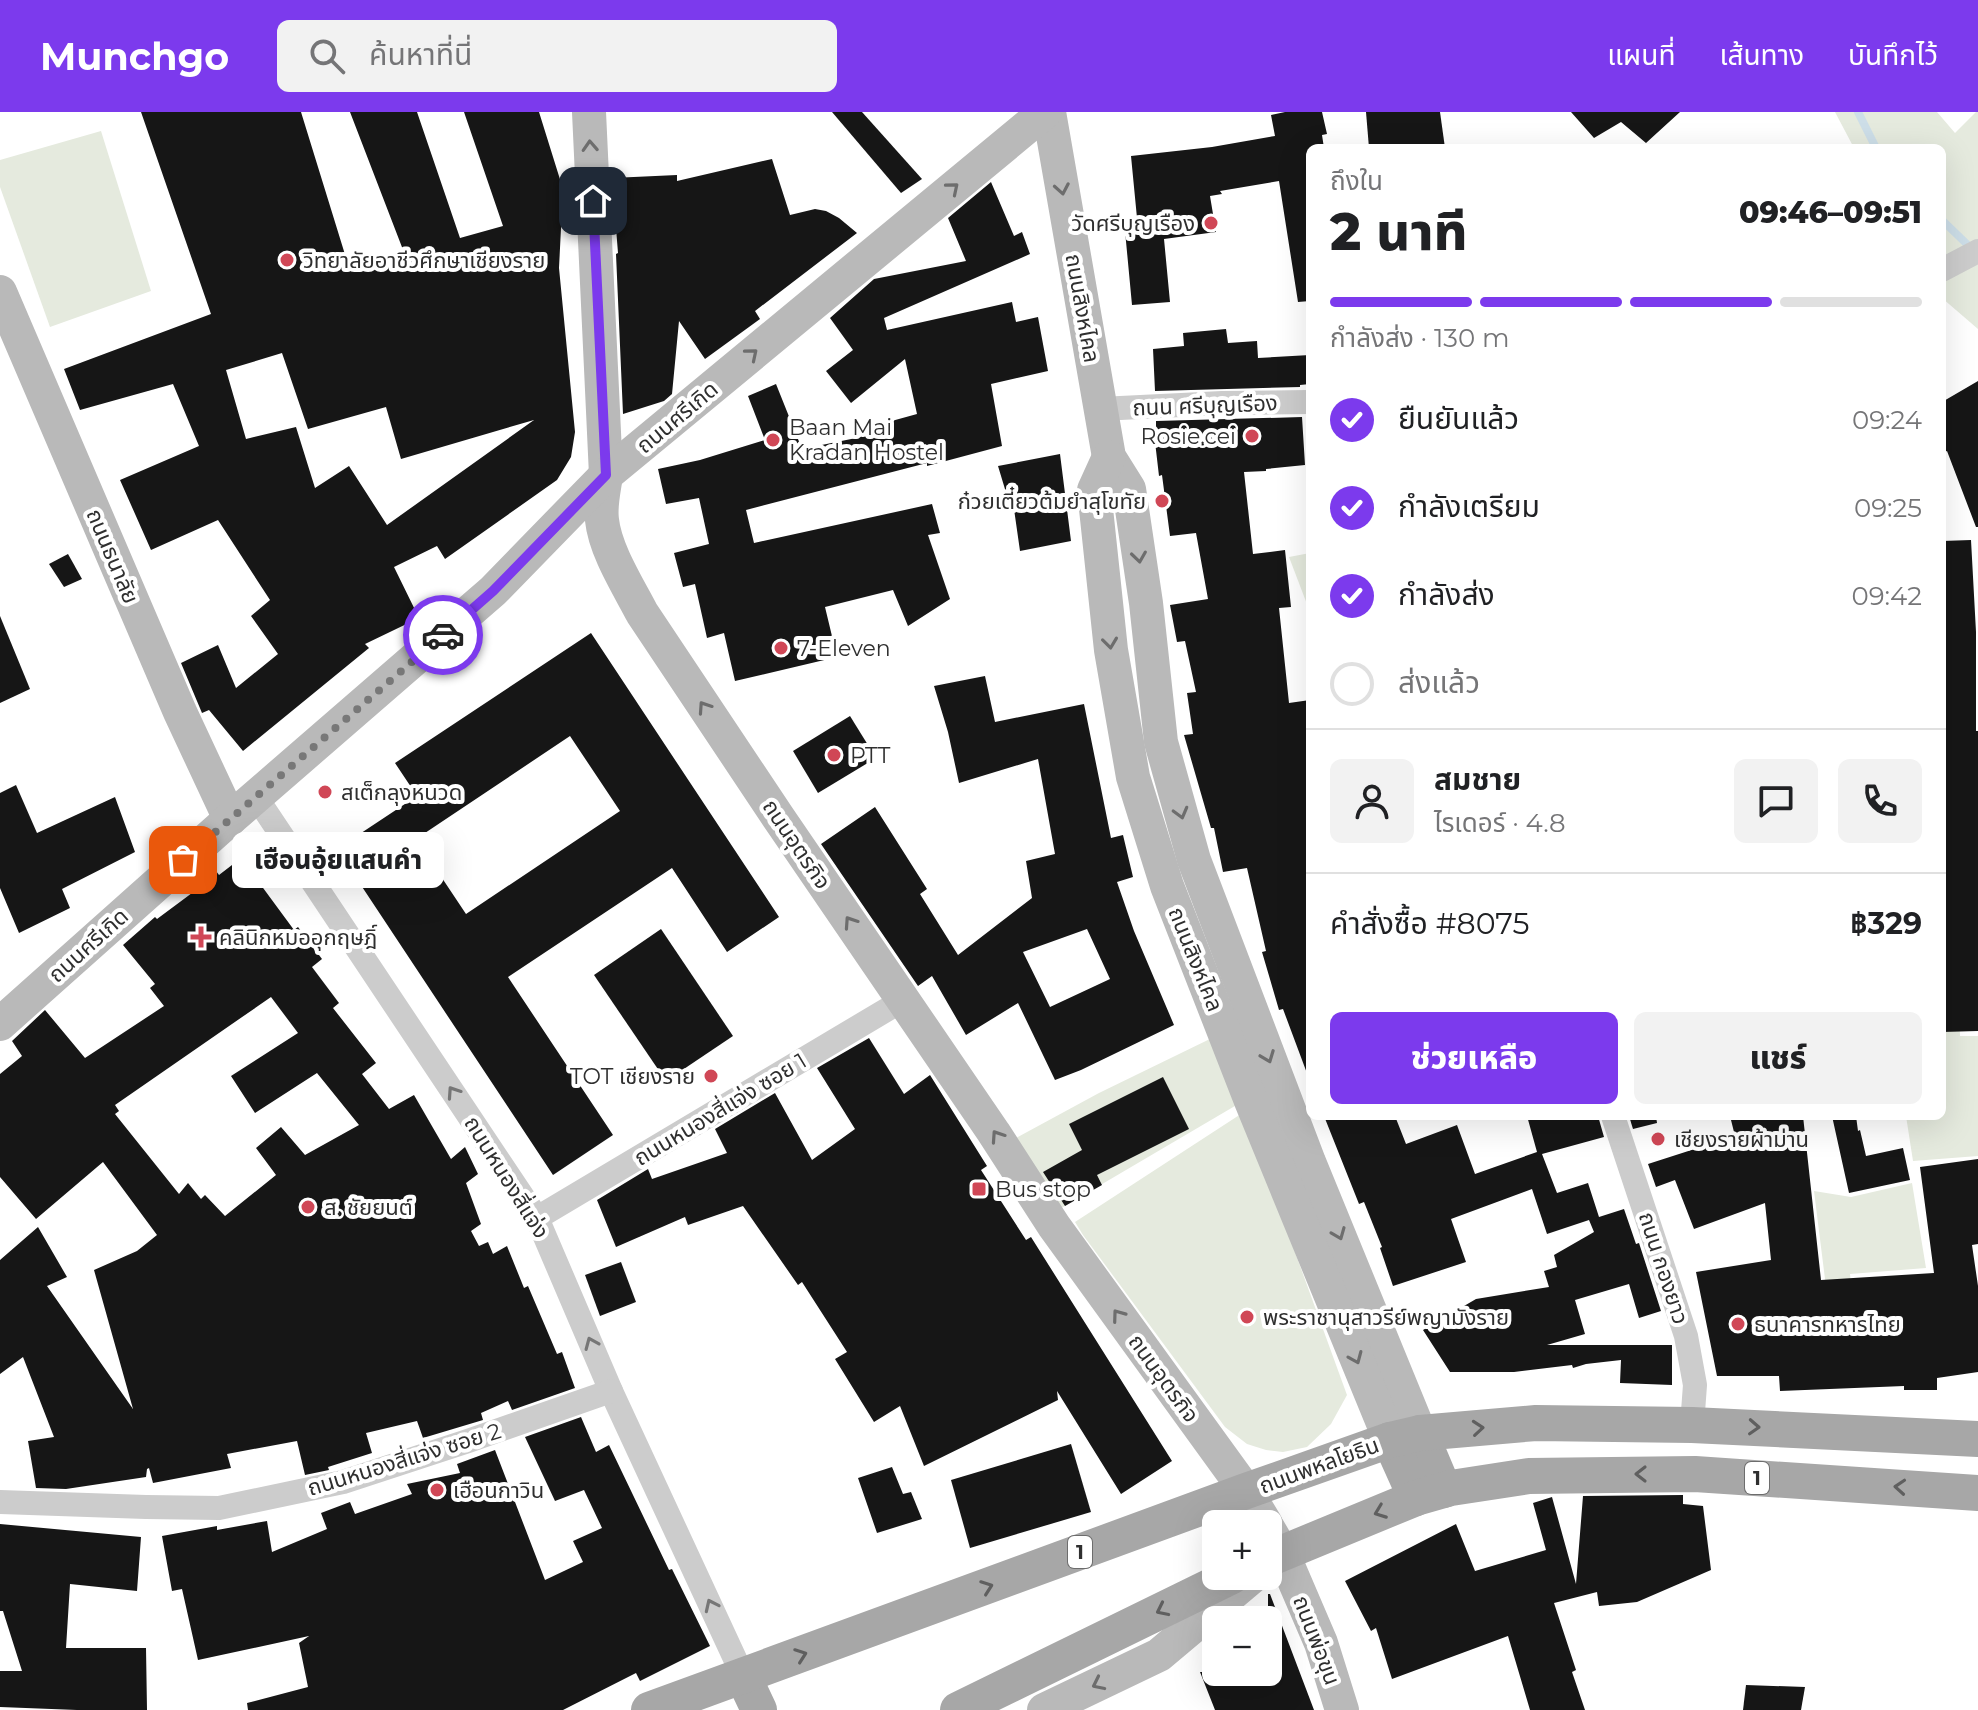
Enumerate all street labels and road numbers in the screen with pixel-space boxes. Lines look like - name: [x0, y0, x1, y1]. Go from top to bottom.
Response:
- street label: ถนนสิงหไคล: [1060, 252, 1105, 365]
- street label: ถนนศรีเกิด: [631, 376, 724, 459]
- street label: ถนน ศรีบุญเรือง: [1132, 389, 1278, 422]
- street label: ถนนธนาลัย: [81, 505, 145, 608]
- street label: ถนนอุตรกิจ: [757, 794, 836, 894]
- street label: ถนนศรีเกิด: [43, 903, 134, 988]
- street label: ถนนสิงหไคล: [1162, 903, 1229, 1015]
- street label: ถนนหนองสี่แจ่ง ซอย 1: [628, 1046, 811, 1172]
- street label: ถนนหนองสี่แจ่ง: [458, 1110, 557, 1243]
- street label: ถนน กองยาว: [1633, 1209, 1694, 1328]
- street label: ถนนอุตรกิจ: [1123, 1329, 1205, 1428]
- street label: ถนนหนองสี่แจ่ง ซอย 2: [304, 1415, 504, 1502]
- street label: ถนนพหลโยธิน: [1256, 1431, 1383, 1500]
- road number: 1: [1745, 1462, 1769, 1494]
- road number: 1: [1068, 1536, 1092, 1568]
- street label: ถนนพ่อขุน: [1287, 1592, 1346, 1689]

